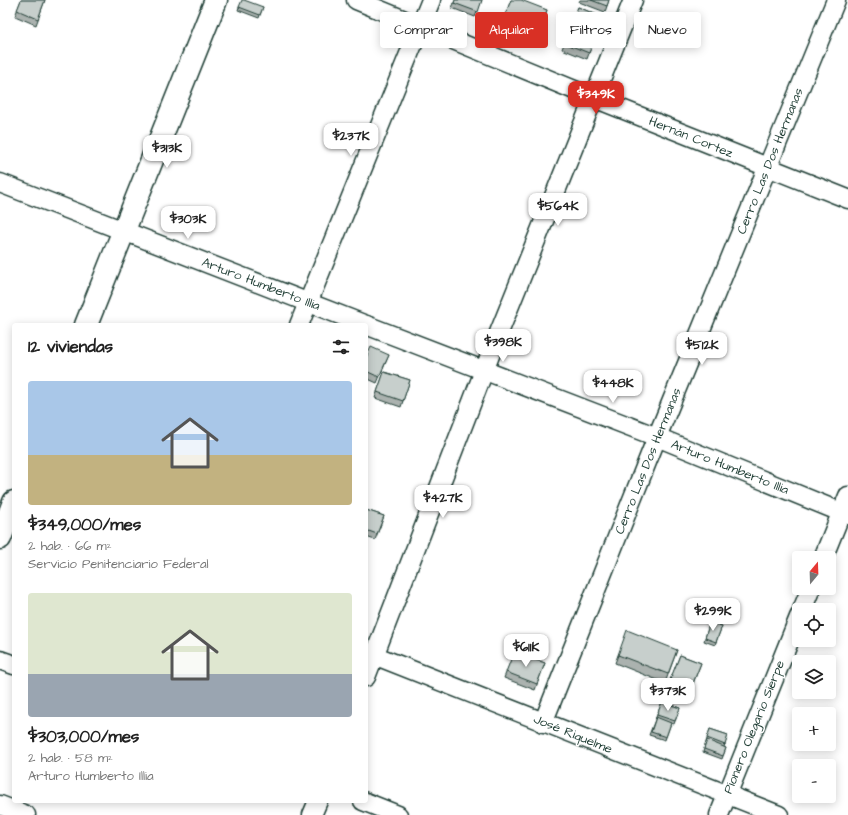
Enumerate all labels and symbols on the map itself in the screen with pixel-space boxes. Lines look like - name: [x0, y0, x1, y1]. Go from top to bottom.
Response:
- pin: $349K: [568, 81, 624, 115]
- street label: Cerro Las Dos Hermanas: [732, 85, 808, 237]
- street label: Hernán Cortez: [646, 112, 736, 162]
- pin: $237K: [323, 123, 379, 157]
- pin: $313K: [139, 135, 195, 169]
- pin: $564K: [530, 193, 586, 227]
- pin: $303K: [160, 206, 216, 240]
- street label: Arturo Humberto Illia: [199, 253, 323, 315]
- pin: $398K: [475, 329, 531, 363]
- pin: $512K: [674, 332, 730, 366]
- pin: $448K: [585, 370, 641, 404]
- street label: Cerro Las Dos Hermanas: [610, 385, 686, 537]
- street label: Arturo Humberto Illia: [668, 435, 792, 499]
- pin: $427K: [415, 485, 471, 519]
- north arrow: [792, 551, 836, 595]
- pin: $299K: [685, 598, 741, 632]
- pin: $611K: [498, 634, 554, 668]
- street label: Pionero Olegario Sierpe: [719, 658, 790, 797]
- pin: $373K: [640, 678, 696, 712]
- street label: José Riquelme: [531, 710, 615, 758]

